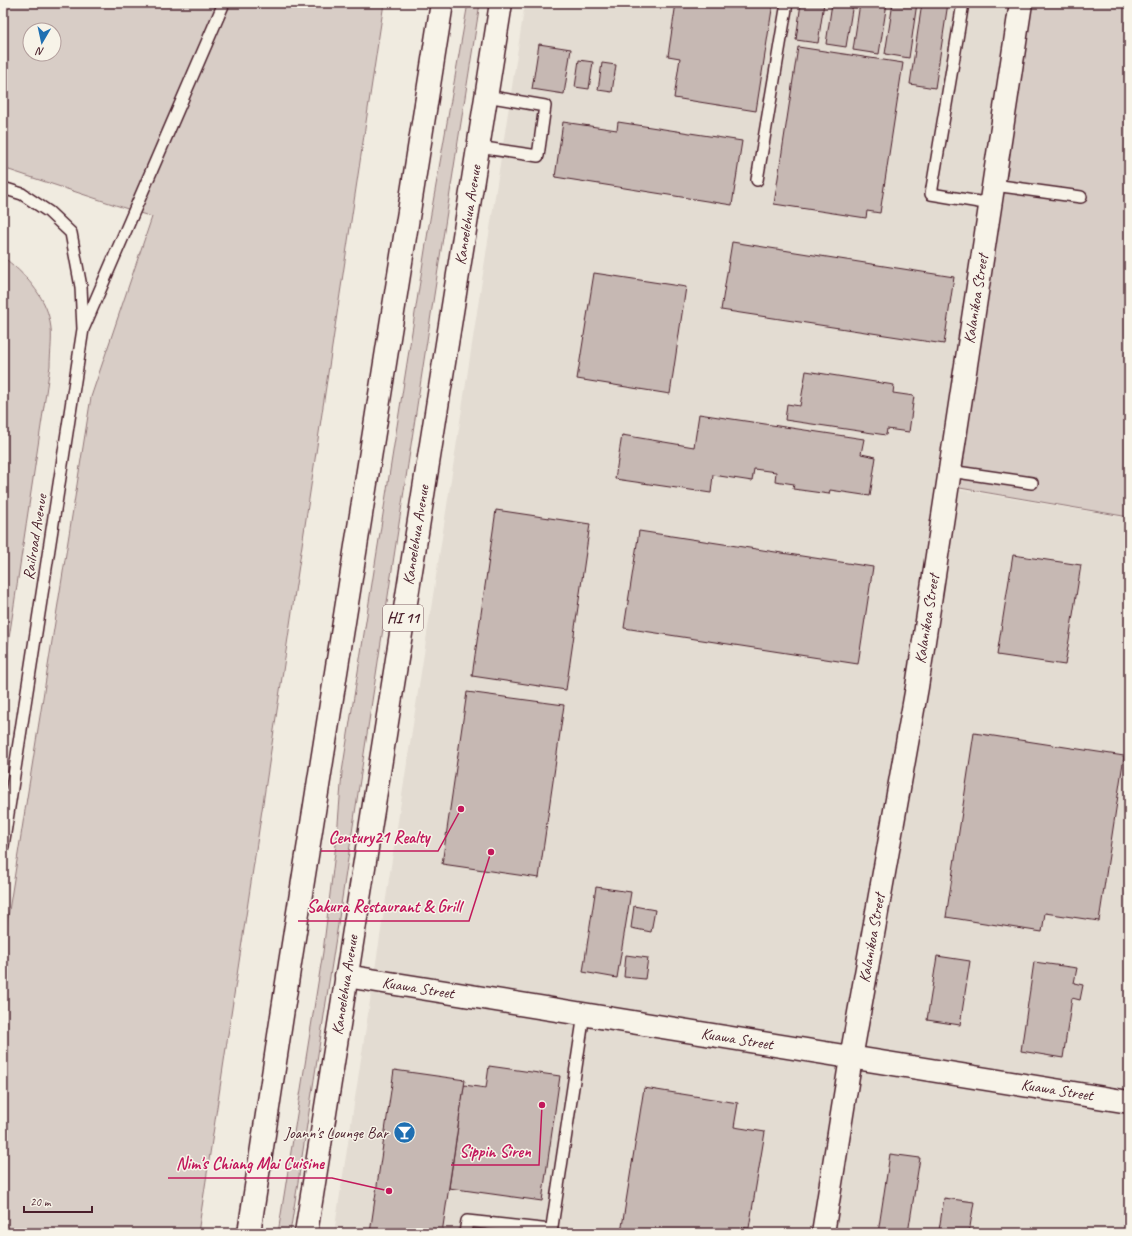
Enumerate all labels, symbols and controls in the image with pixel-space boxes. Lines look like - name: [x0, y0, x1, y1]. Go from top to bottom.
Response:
- north arrow: [22, 22, 62, 62]
- text: N: [34, 44, 45, 59]
- street label: Kanoelehua Avenue: [450, 162, 486, 266]
- street label: Kalanikoa Street: [959, 250, 993, 345]
- street label: Kanoelehua Avenue: [398, 482, 434, 586]
- street label: Railroad Avenue: [18, 491, 52, 581]
- street label: Kalanikoa Street: [910, 570, 944, 665]
- road number: HI 11: [383, 605, 423, 631]
- callout: Century21 Realty: [321, 822, 438, 851]
- text: Century21 Realty: [328, 827, 432, 848]
- street label: Kalanikoa Street: [854, 889, 890, 984]
- callout: Sakura Restaurant & Grill: [298, 892, 469, 921]
- text: Sakura Restaurant & Grill: [307, 896, 464, 917]
- street label: Kanoelehua Avenue: [327, 932, 363, 1036]
- street label: Kuawa Street: [381, 972, 457, 1004]
- street label: Kuawa Street: [700, 1023, 776, 1055]
- street label: Kuawa Street: [1020, 1074, 1096, 1106]
- bar icon: Joann's Lounge Bar: [391, 1120, 417, 1146]
- place label: Joann's Lounge Bar: [283, 1123, 390, 1143]
- callout: Sippin Siren: [451, 1136, 539, 1165]
- text: Sippin Siren: [459, 1141, 532, 1162]
- callout: Nim's Chiang Mai Cuisine: [168, 1149, 332, 1178]
- text: Nim's Chiang Mai Cuisine: [176, 1153, 325, 1174]
- scale bar: [24, 1188, 92, 1214]
- text: 20 m: [30, 1194, 52, 1210]

